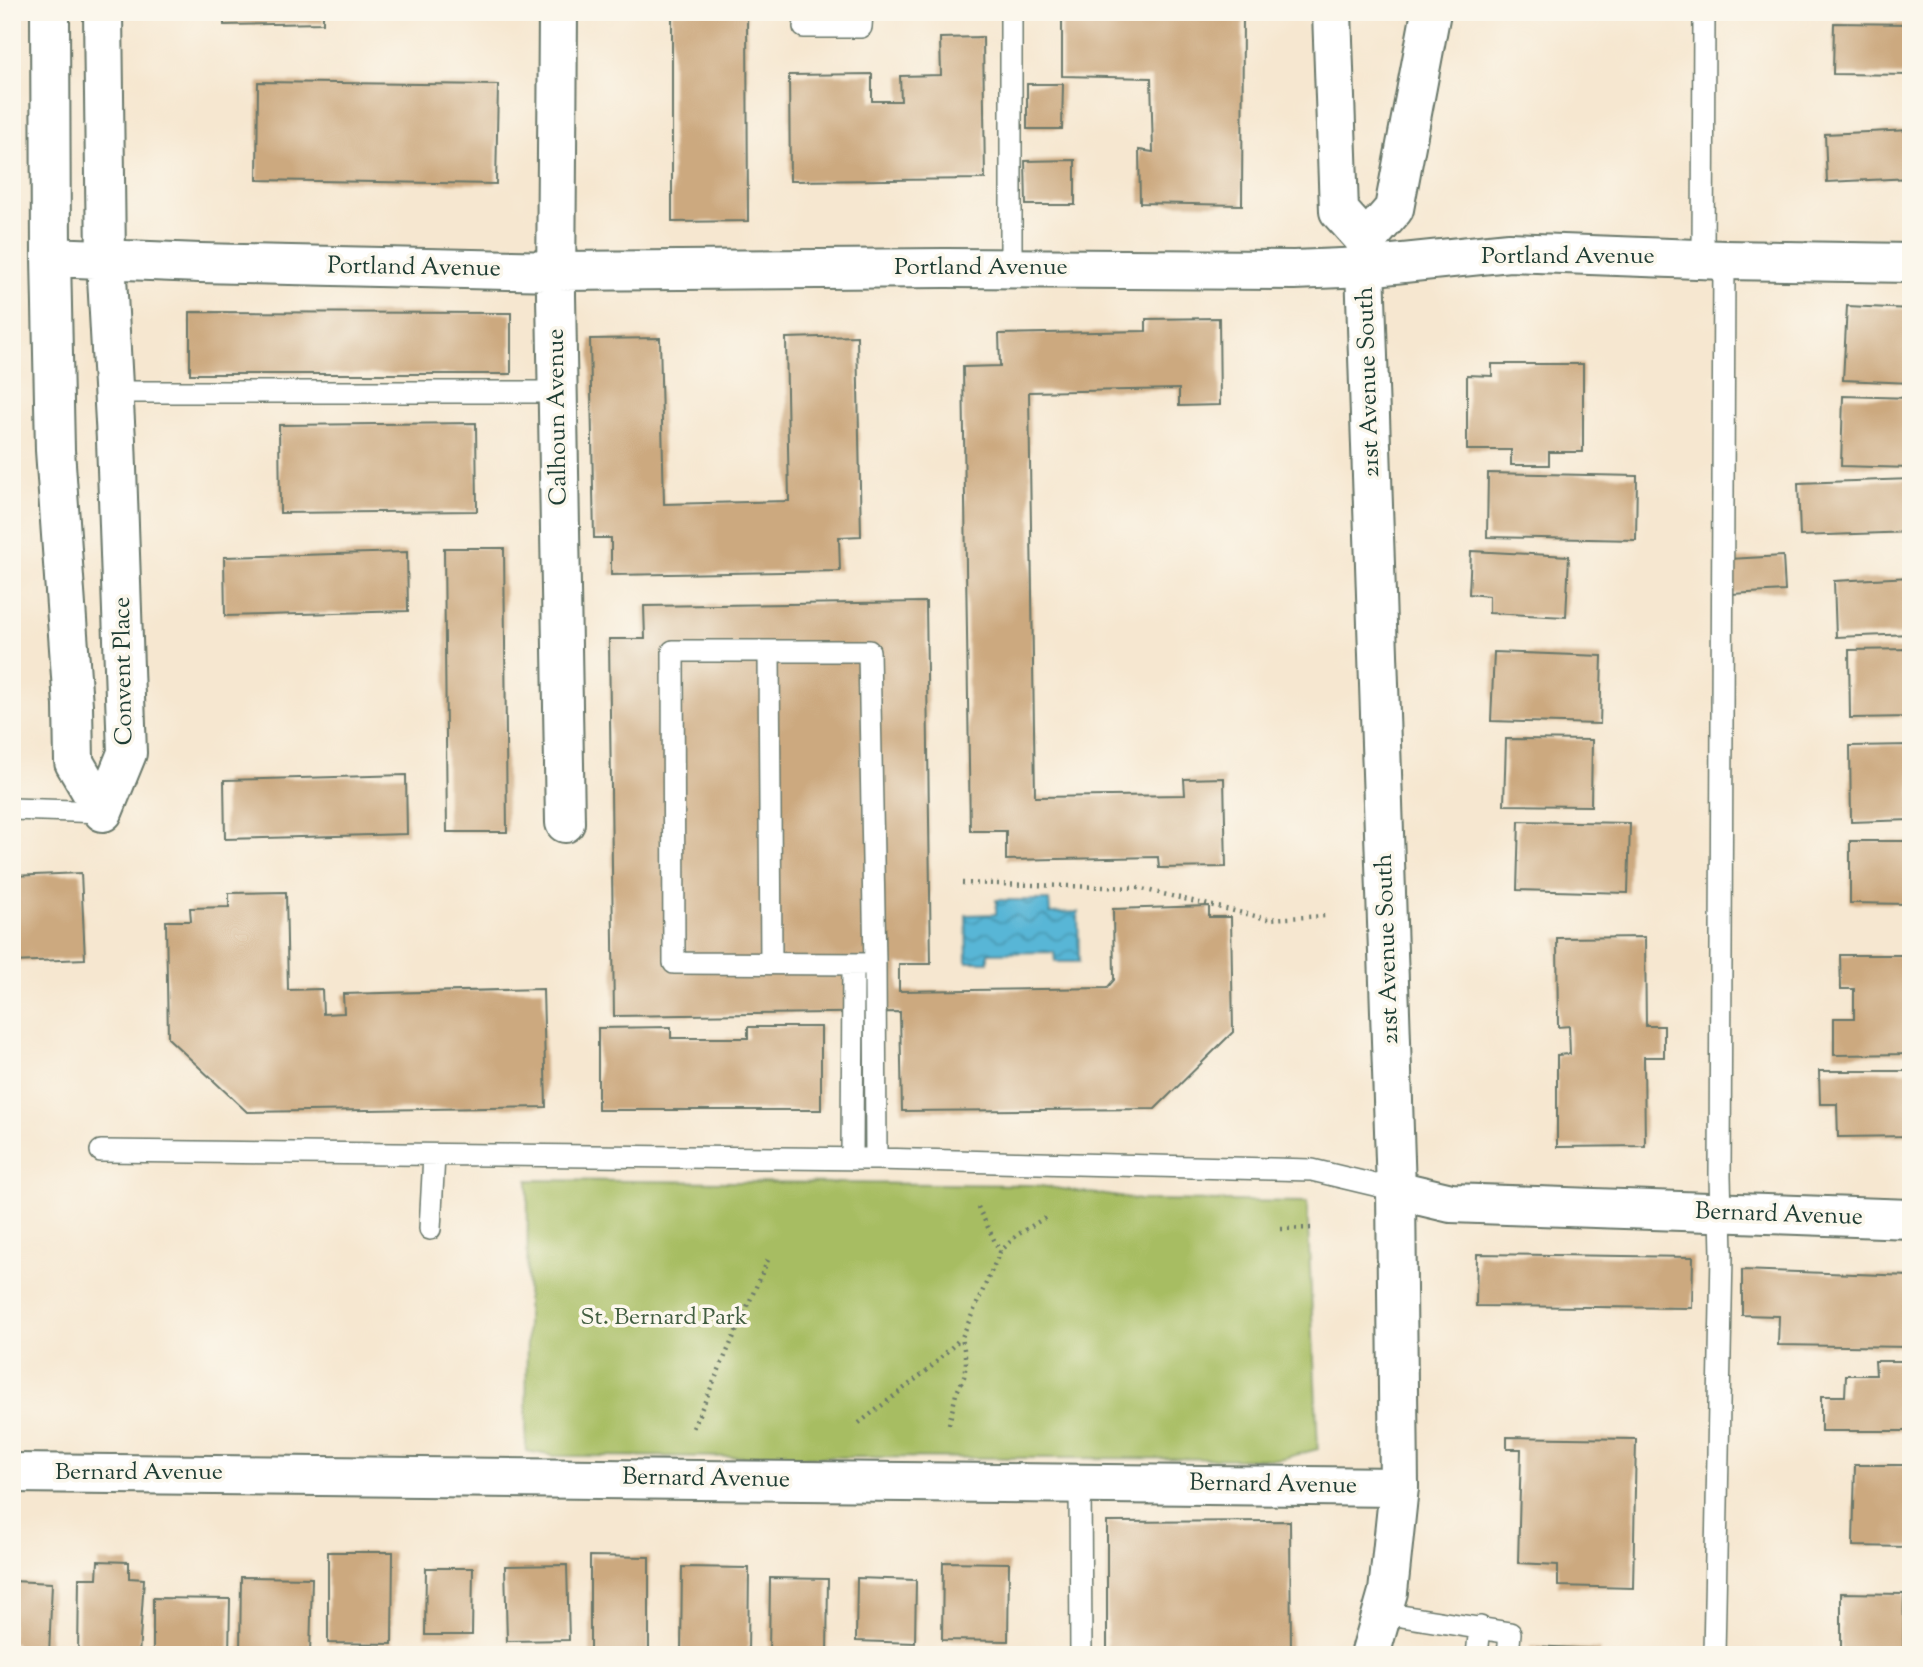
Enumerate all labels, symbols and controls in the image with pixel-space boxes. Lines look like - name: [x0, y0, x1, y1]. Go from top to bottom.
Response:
- street label: Portland Avenue: [1481, 240, 1655, 274]
- street label: Portland Avenue: [327, 249, 501, 287]
- street label: Portland Avenue: [894, 251, 1068, 285]
- street label: 21st Avenue South: [1349, 286, 1389, 478]
- street label: Calhoun Avenue: [539, 328, 577, 506]
- street label: Convent Place: [106, 596, 142, 746]
- street label: 21st Avenue South: [1368, 853, 1408, 1045]
- street label: Bernard Avenue: [1694, 1195, 1864, 1235]
- park label: St. Bernard Park: [580, 1301, 748, 1335]
- street label: Bernard Avenue: [55, 1456, 223, 1490]
- street label: Bernard Avenue: [622, 1461, 790, 1497]
- street label: Bernard Avenue: [1189, 1467, 1357, 1503]

